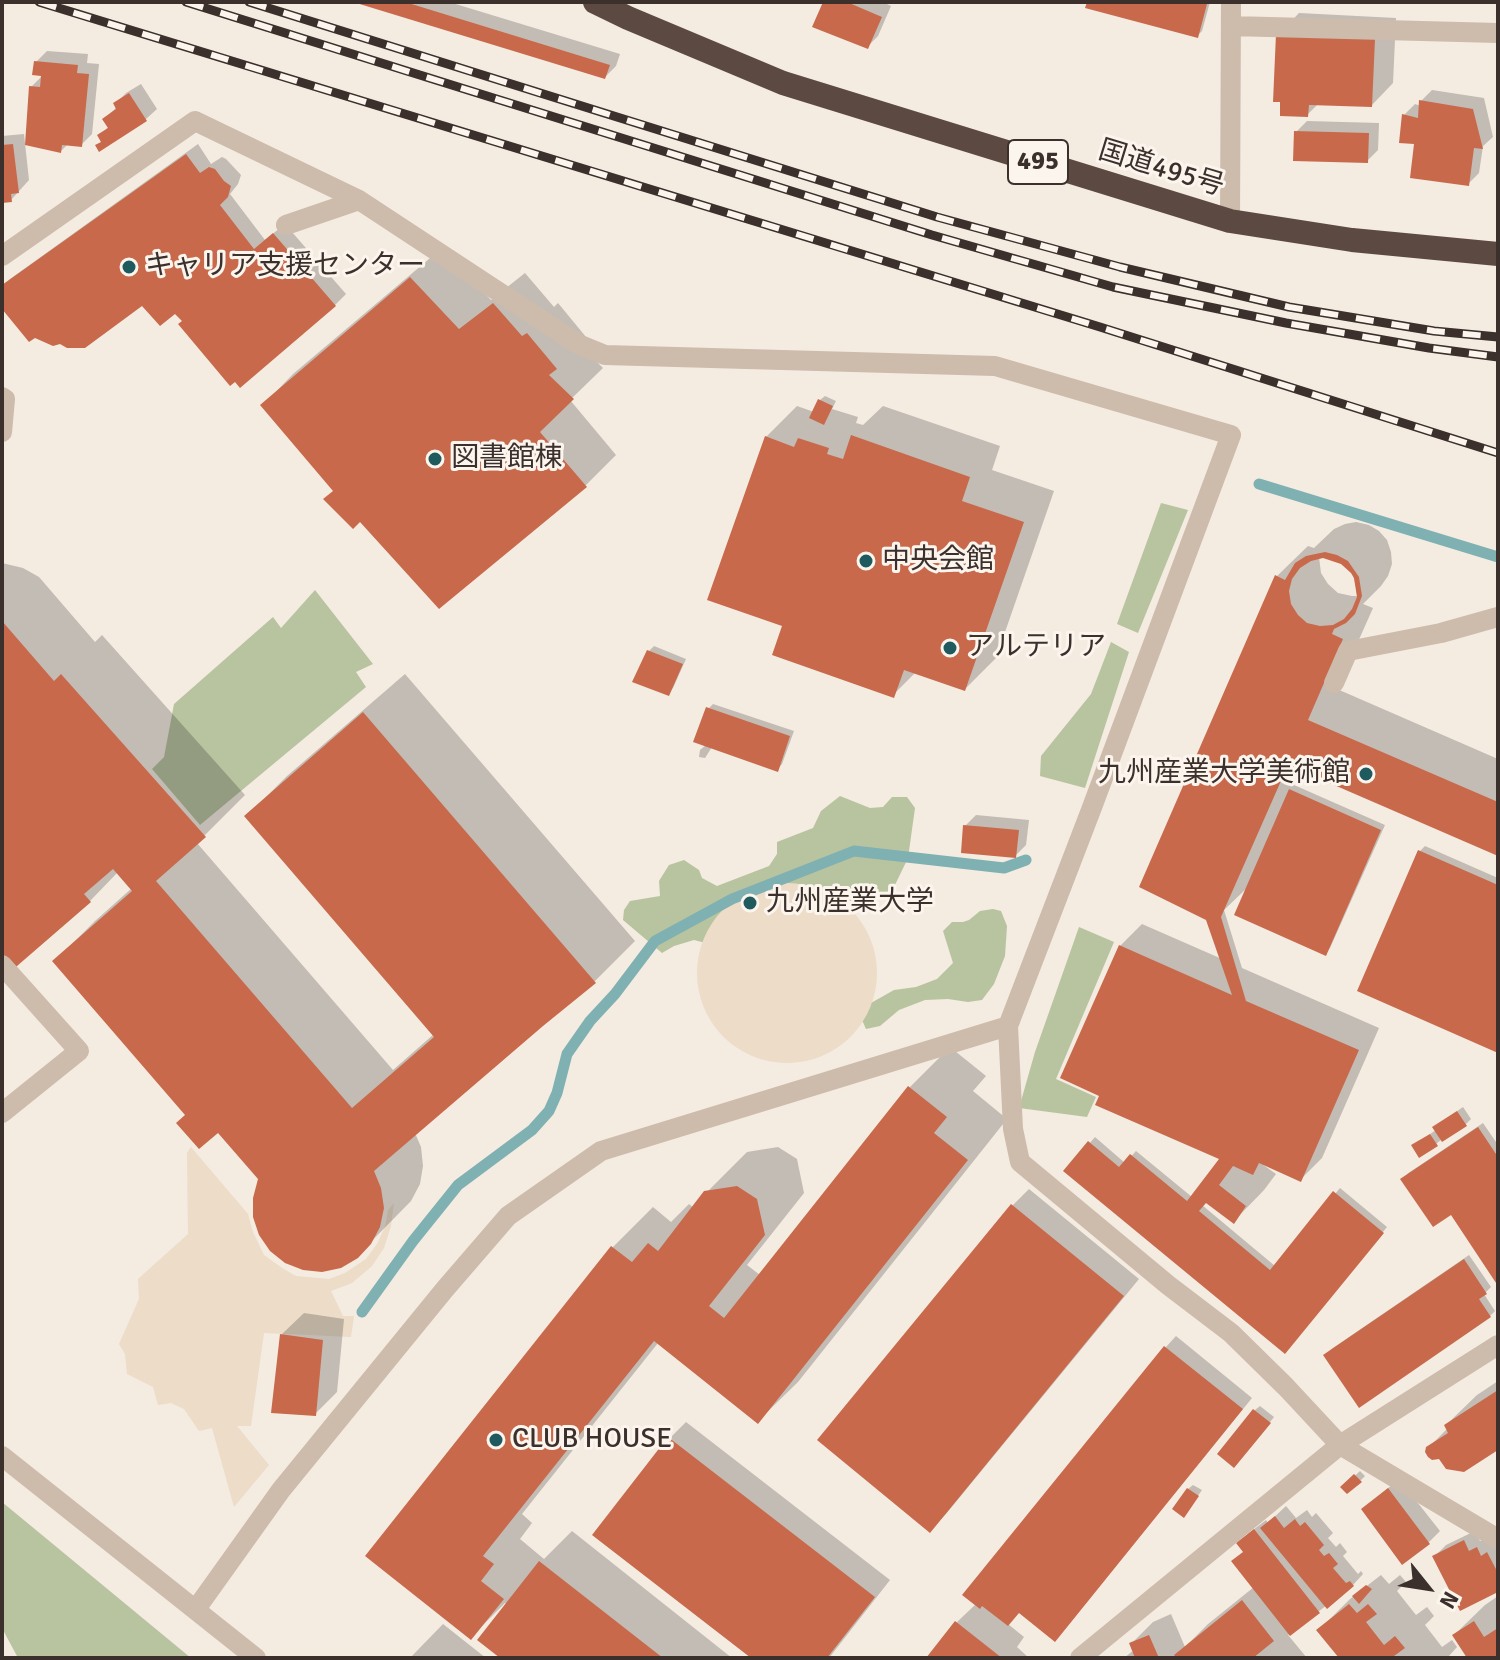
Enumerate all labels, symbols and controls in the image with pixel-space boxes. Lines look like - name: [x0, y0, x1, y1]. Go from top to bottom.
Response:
- street label: 国道495号: [1094, 134, 1228, 204]
- road number: 495: [1008, 140, 1068, 184]
- place label: キャリア支援センター: [145, 250, 425, 284]
- marker: キャリア支援センター: [120, 258, 138, 276]
- place label: 図書館棟: [451, 442, 563, 476]
- marker: 図書館棟: [426, 450, 444, 468]
- place label: 中央会館: [882, 544, 994, 578]
- marker: 中央会館: [857, 552, 875, 570]
- place label: アルテリア: [966, 631, 1106, 665]
- marker: アルテリア: [941, 639, 959, 657]
- place label: 九州産業大学美術館: [1098, 757, 1350, 791]
- marker: 九州産業大学美術館: [1357, 765, 1375, 783]
- place label: 九州産業大学: [766, 886, 934, 920]
- marker: 九州産業大学: [741, 894, 759, 912]
- place label: CLUB HOUSE: [512, 1423, 672, 1457]
- marker: CLUB HOUSE: [487, 1431, 505, 1449]
- north arrow: [1388, 1548, 1468, 1628]
- text: N: [1434, 1587, 1465, 1614]

